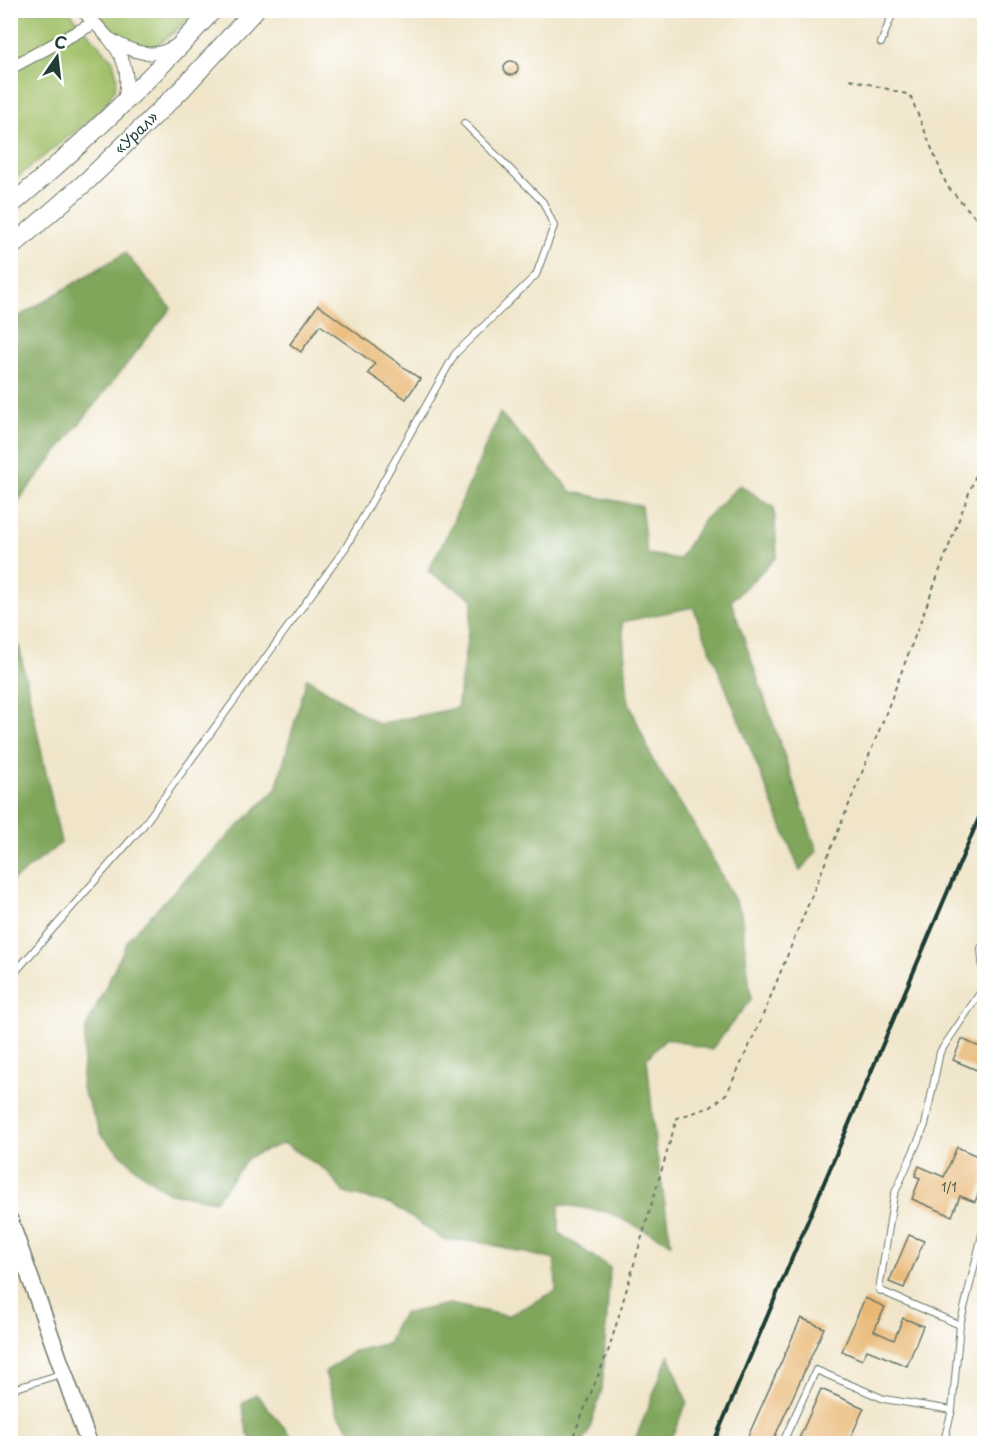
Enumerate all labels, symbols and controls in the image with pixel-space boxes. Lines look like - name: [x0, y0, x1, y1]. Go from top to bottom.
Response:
- north arrow: [27, 27, 87, 87]
- text: С: [52, 28, 70, 55]
- street label: «Урал»: [108, 105, 163, 159]
- house number: 1/1: [941, 1178, 957, 1196]

